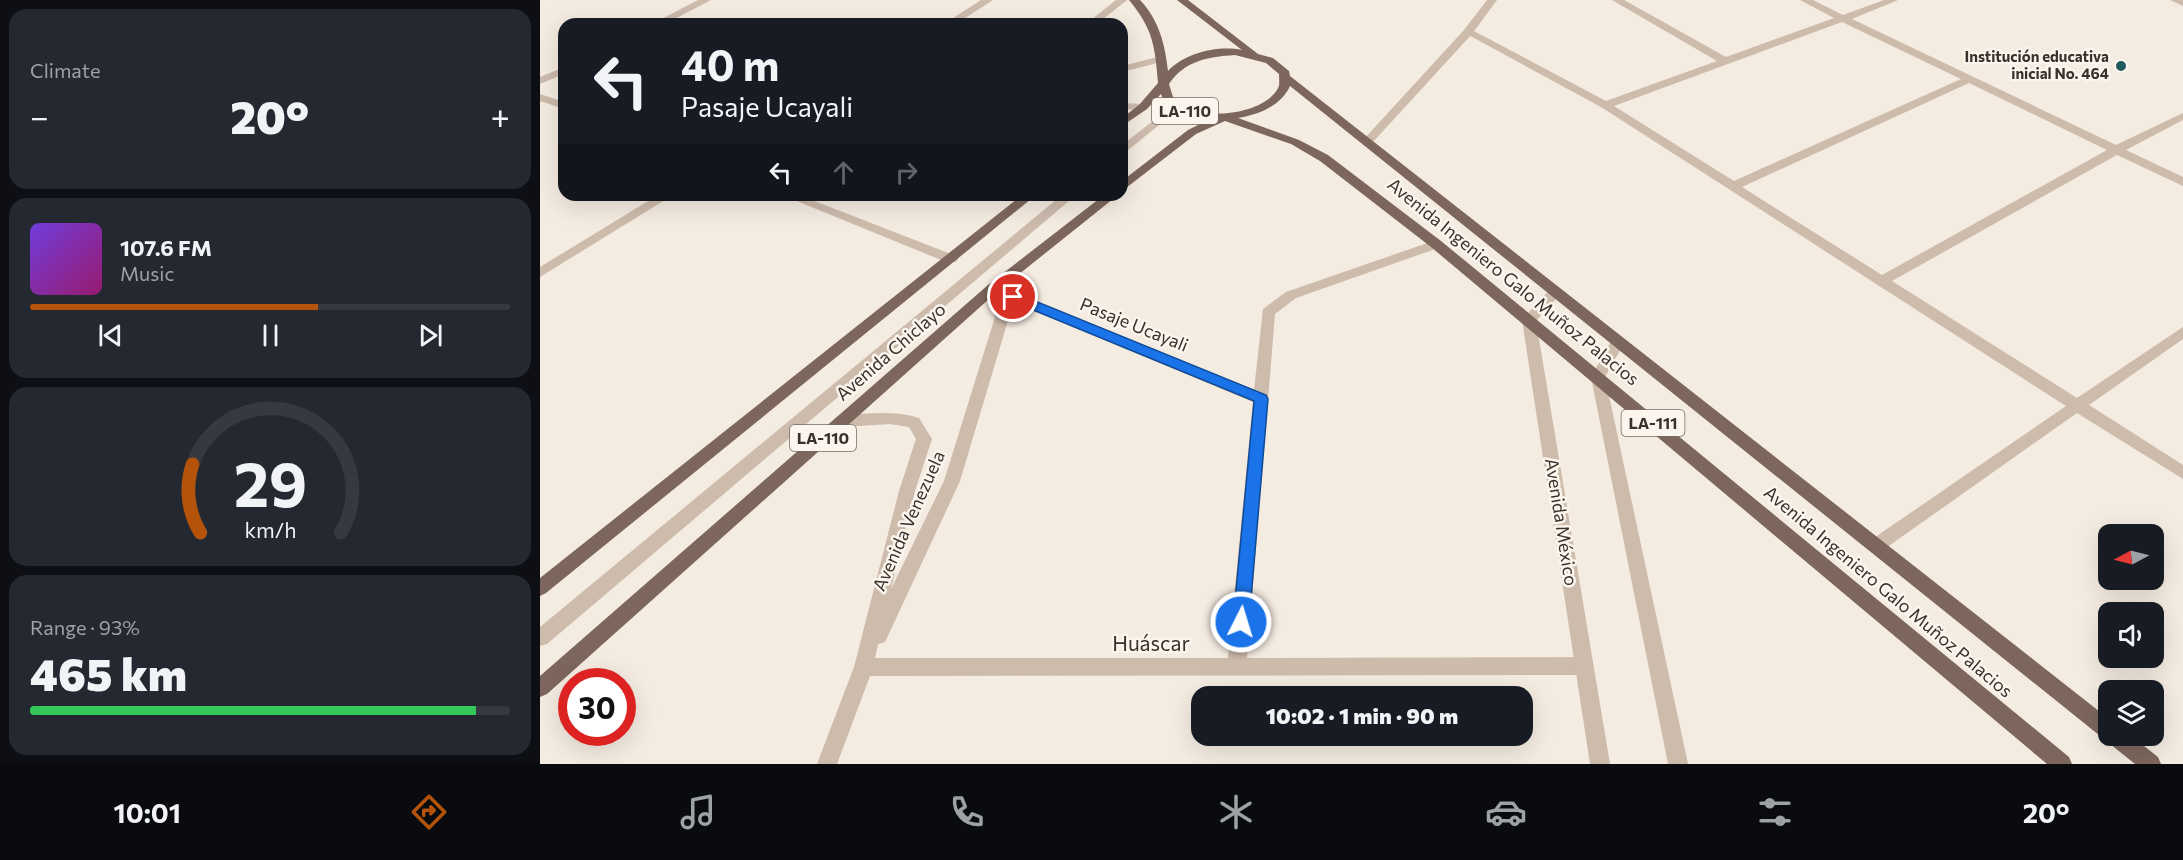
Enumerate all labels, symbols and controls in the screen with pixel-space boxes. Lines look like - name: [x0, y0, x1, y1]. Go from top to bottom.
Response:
- text: 40 m: [681, 38, 779, 90]
- icon: left: [582, 42, 660, 120]
- place label: Institución educativa inicial No. 464: [1965, 47, 2109, 82]
- text: Climate: [30, 58, 100, 82]
- marker: Institución educativa inicial No. 464: [2114, 59, 2128, 73]
- text: 20°: [230, 88, 309, 143]
- text: Pasaje Ucayali: [681, 90, 853, 123]
- text: −: [30, 95, 49, 136]
- text: +: [491, 95, 510, 136]
- road number: LA-110: [1152, 98, 1218, 124]
- icon: left: [764, 156, 797, 189]
- icon: ahead: [827, 156, 860, 189]
- icon: right: [890, 156, 923, 189]
- street label: Avenida Ingeniero Galo Muñoz Palacios: [1383, 173, 1644, 390]
- text: 107.6 FM: [120, 234, 212, 261]
- text: Music: [120, 261, 174, 285]
- pin: [987, 271, 1038, 322]
- icon: arrive: [996, 280, 1029, 313]
- street label: Pasaje Ucayali: [1077, 292, 1192, 356]
- street label: Avenida Chiclayo: [831, 298, 950, 405]
- icon: previous: [94, 319, 127, 352]
- icon: pause: [254, 319, 287, 352]
- icon: next: [414, 319, 447, 352]
- road number: LA-111: [1622, 410, 1684, 436]
- road number: LA-110: [790, 425, 856, 451]
- text: 29: [233, 445, 307, 521]
- street label: Avenida Venezuela: [867, 447, 949, 594]
- street label: Avenida México: [1541, 456, 1583, 587]
- street label: Avenida Ingeniero Galo Muñoz Palacios: [1760, 481, 2017, 702]
- text: km/h: [244, 517, 296, 543]
- north arrow: [2098, 524, 2164, 590]
- map controls: [2098, 524, 2164, 746]
- position arrow: [1209, 590, 1273, 654]
- button: sound: [2098, 602, 2164, 668]
- text: Range · 93%: [30, 615, 140, 639]
- street label: Huáscar: [1112, 630, 1190, 655]
- text: 465 km: [30, 645, 187, 700]
- speed limit sign: 30: [558, 668, 636, 746]
- button: layers: [2098, 680, 2164, 746]
- text: 10:02 · 1 min · 90 m: [1266, 702, 1458, 729]
- icon: directions: [408, 791, 450, 833]
- icon: music: [677, 791, 719, 833]
- icon: phone: [946, 791, 988, 833]
- icon: climate: [1215, 791, 1257, 833]
- icon: car: [1485, 791, 1527, 833]
- icon: filters: [1754, 791, 1796, 833]
- text: 10:01: [114, 796, 181, 829]
- text: 20°: [2023, 796, 2069, 829]

